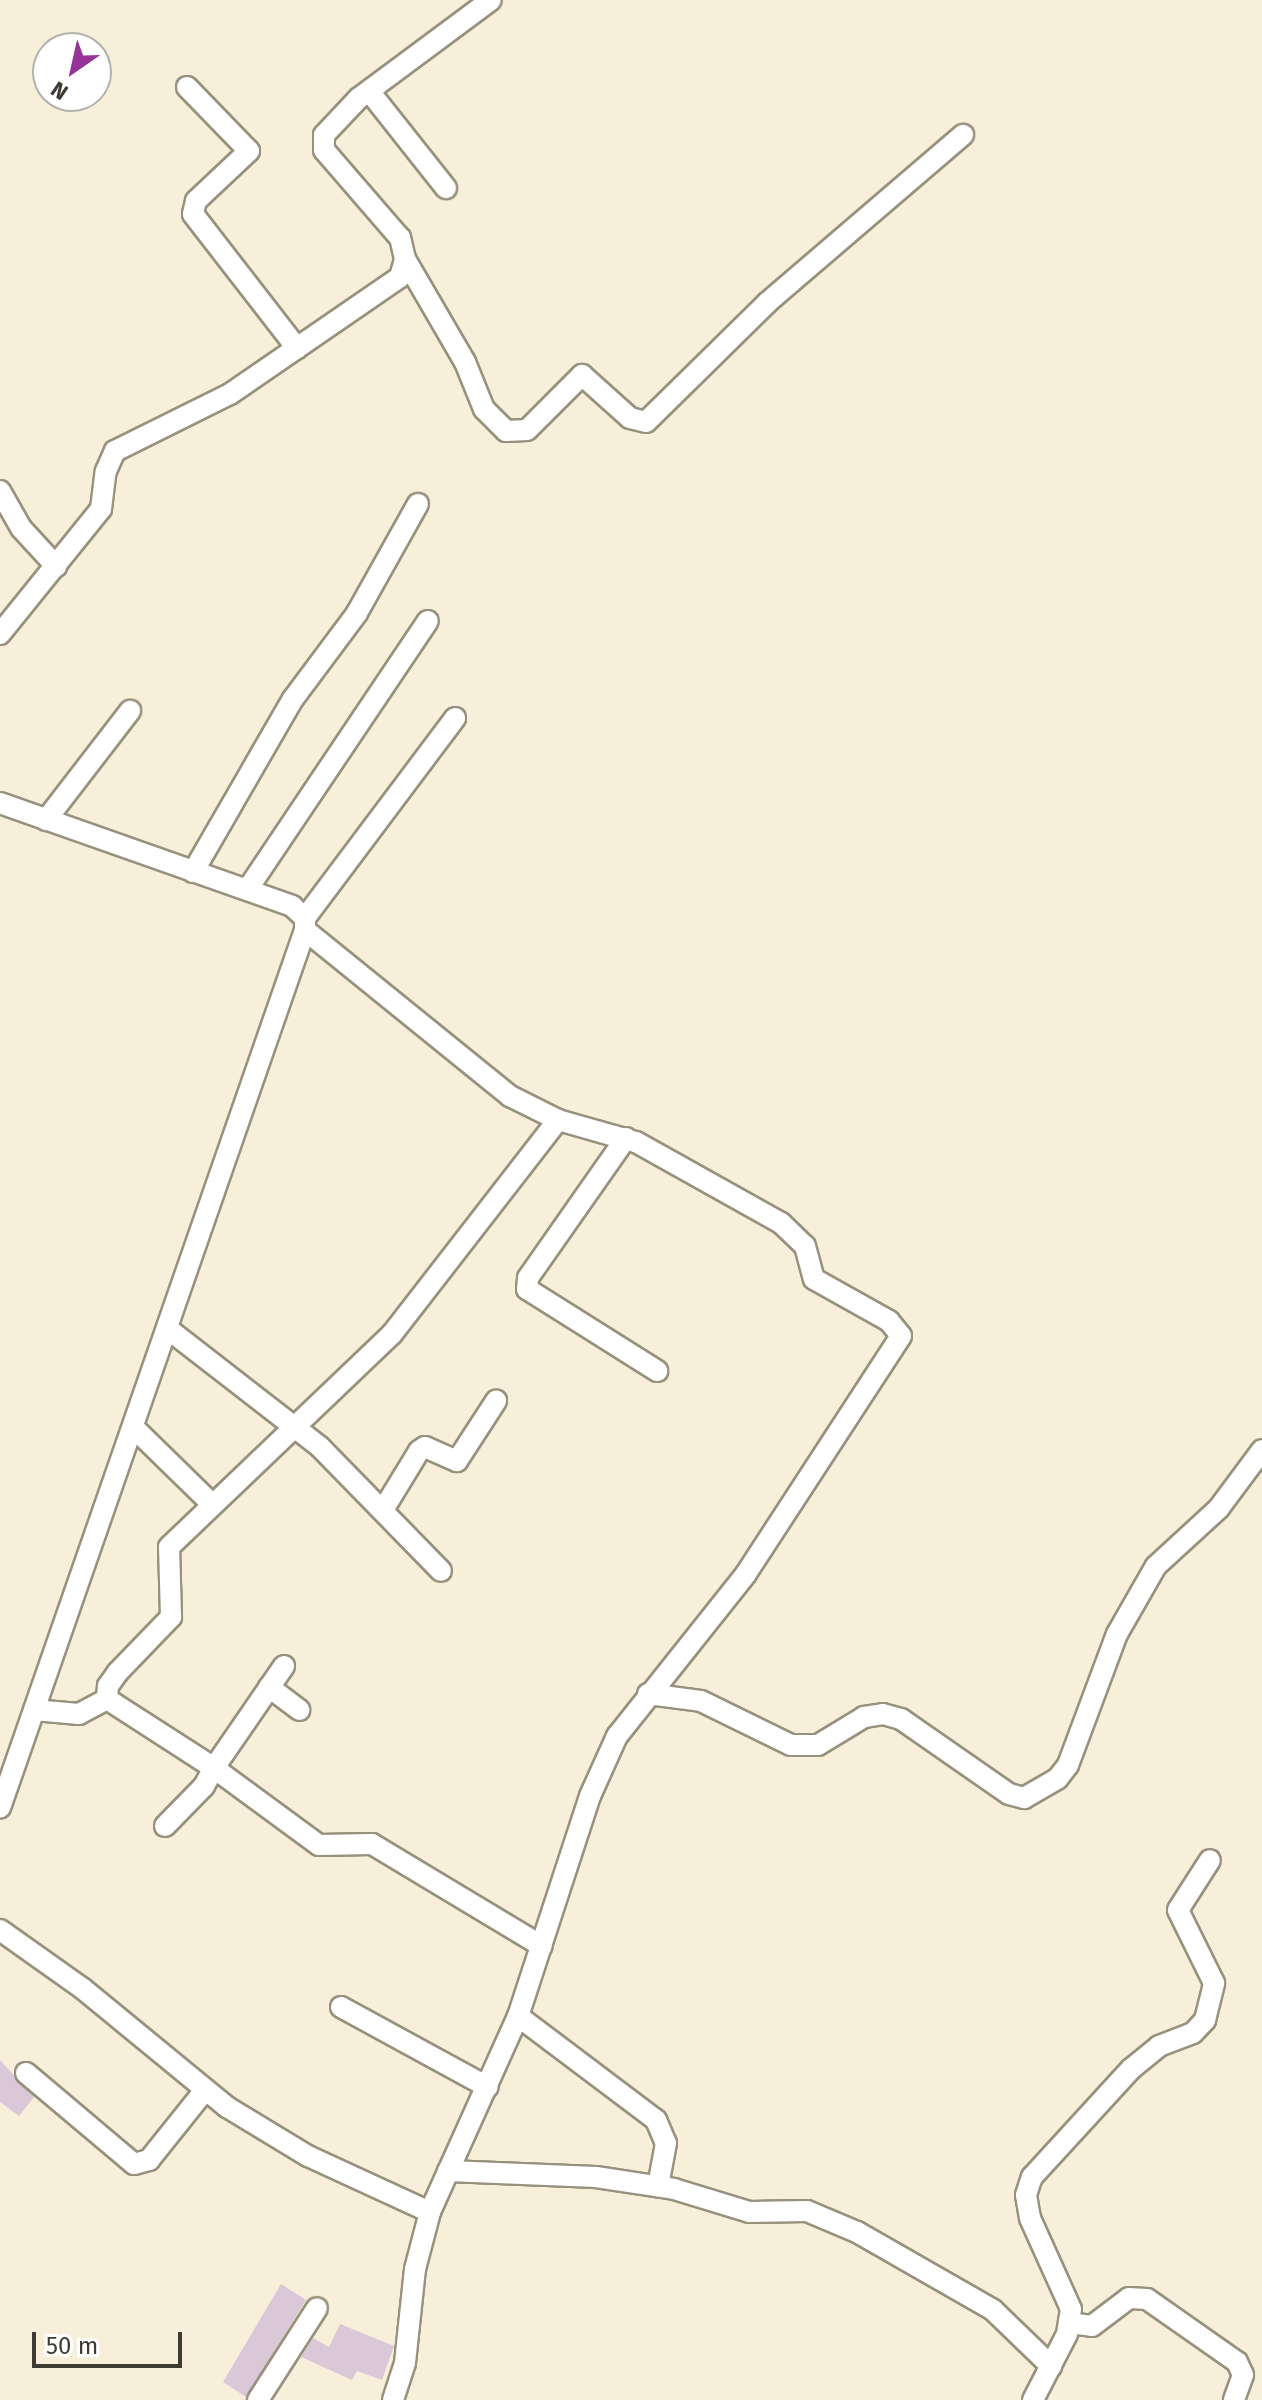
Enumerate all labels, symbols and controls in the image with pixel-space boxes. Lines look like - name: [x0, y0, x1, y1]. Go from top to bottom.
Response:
- north arrow: [32, 32, 112, 112]
- text: N: [46, 75, 73, 106]
- scale bar: [36, 2316, 186, 2366]
- text: 50 m: [46, 2332, 98, 2360]

